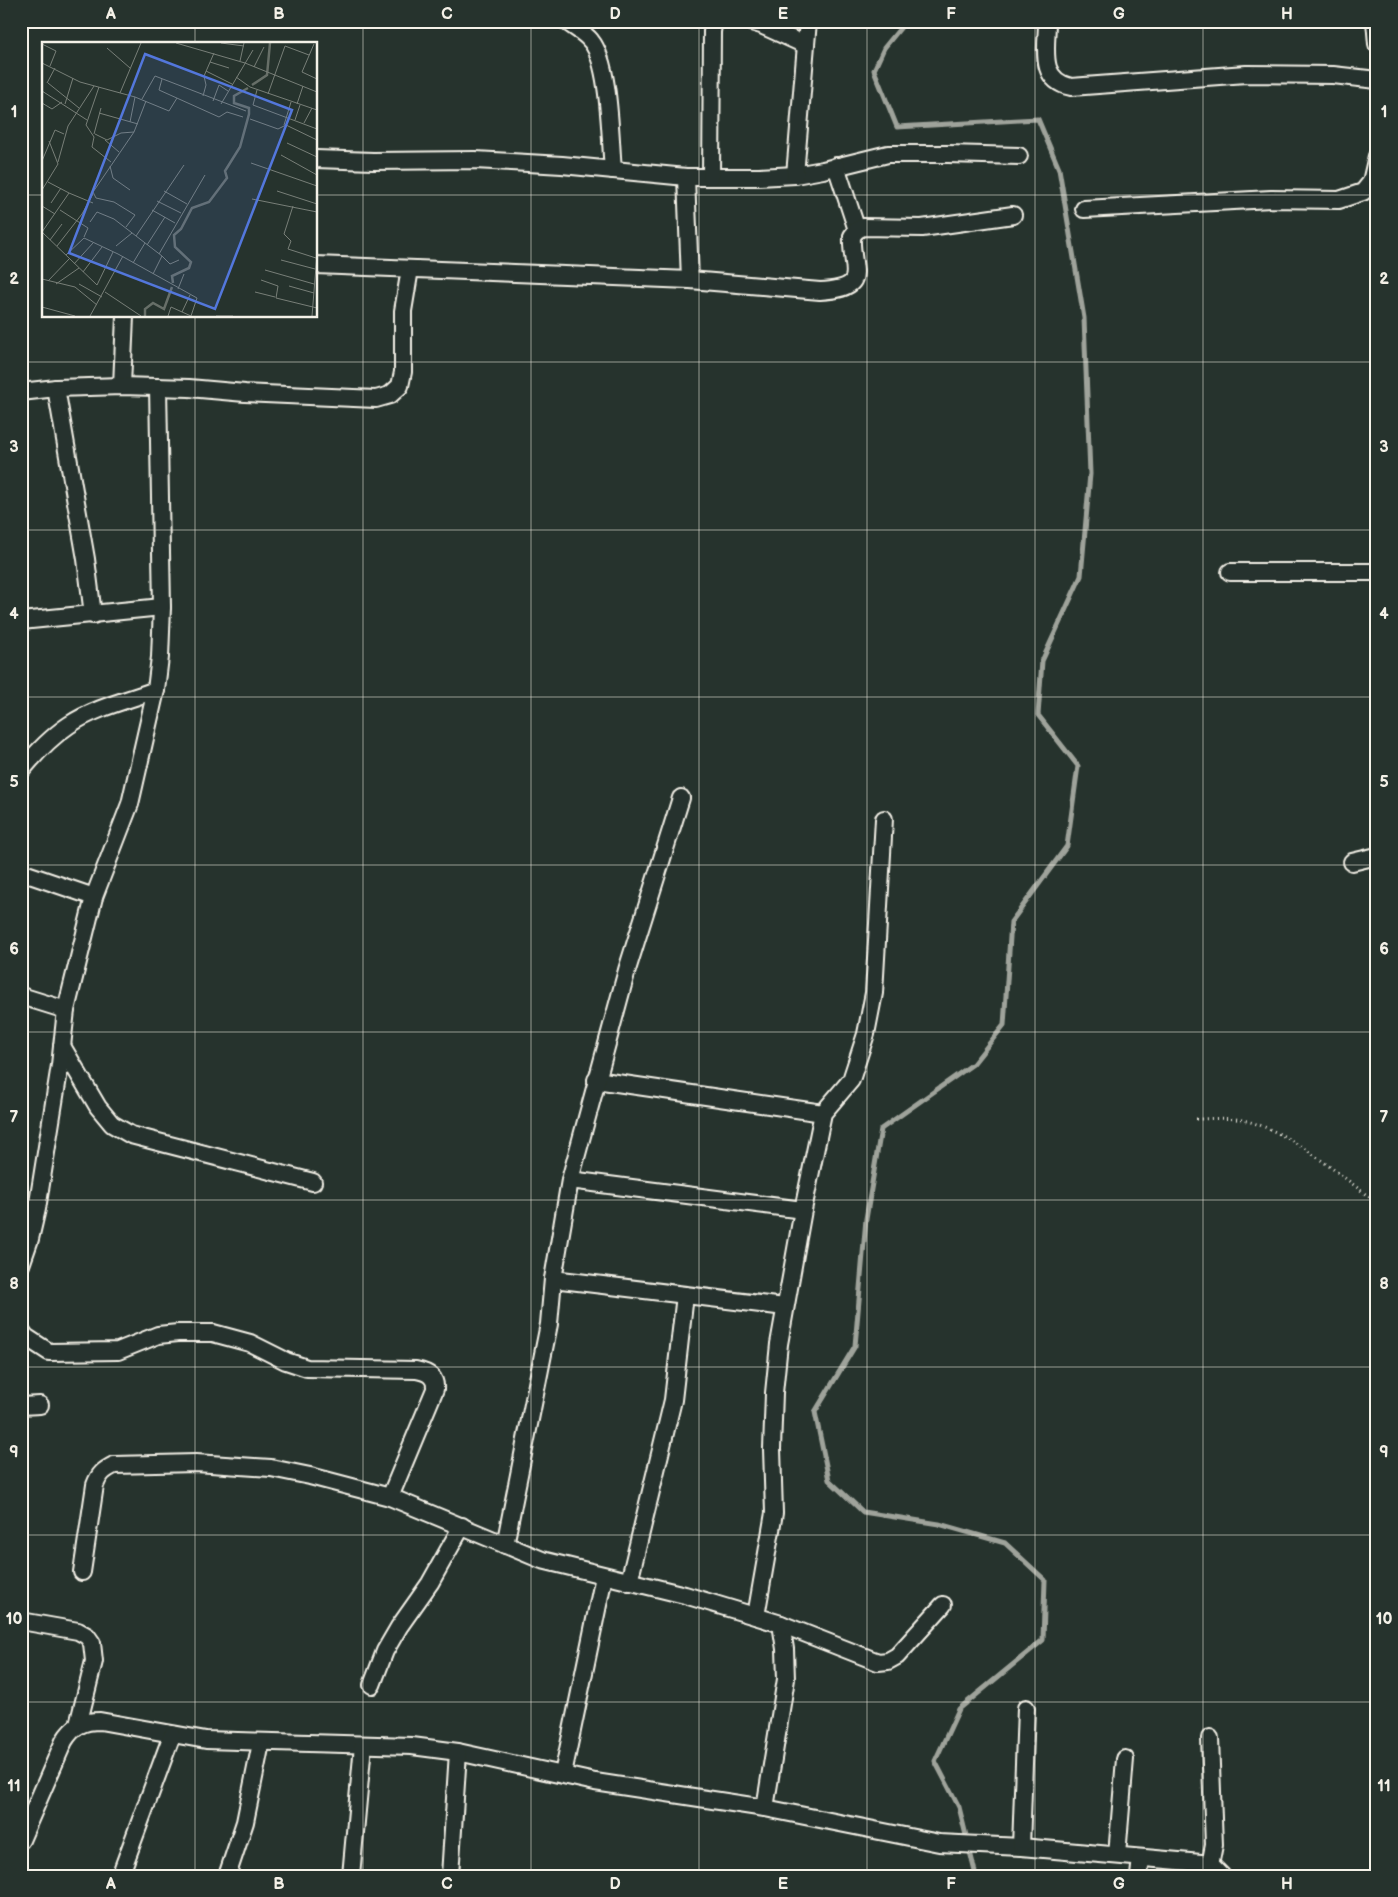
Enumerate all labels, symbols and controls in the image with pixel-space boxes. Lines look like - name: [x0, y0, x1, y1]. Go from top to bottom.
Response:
- text: A: [105, 5, 116, 24]
- text: B: [273, 5, 285, 24]
- text: C: [441, 5, 453, 24]
- text: D: [609, 5, 621, 24]
- text: E: [778, 5, 788, 24]
- text: F: [946, 5, 956, 24]
- text: G: [1113, 5, 1125, 24]
- text: H: [1281, 5, 1293, 24]
- inset map: [42, 42, 318, 318]
- text: 1: [11, 103, 17, 122]
- text: 1: [1381, 103, 1387, 122]
- text: 2: [9, 270, 19, 289]
- text: 2: [1379, 270, 1389, 289]
- text: 3: [9, 438, 19, 457]
- text: 3: [1379, 438, 1389, 457]
- text: 4: [9, 605, 19, 624]
- text: 4: [1379, 605, 1389, 624]
- text: 5: [9, 773, 19, 792]
- text: 5: [1379, 773, 1389, 792]
- text: 6: [9, 940, 19, 959]
- text: 6: [1379, 940, 1389, 959]
- text: 7: [10, 1108, 19, 1127]
- text: 7: [1380, 1108, 1389, 1127]
- text: 8: [9, 1275, 19, 1294]
- text: 8: [1379, 1275, 1389, 1294]
- text: 9: [9, 1443, 19, 1462]
- text: 9: [1379, 1443, 1389, 1462]
- text: 10: [6, 1610, 22, 1629]
- text: 10: [1376, 1610, 1392, 1629]
- text: 11: [7, 1777, 21, 1796]
- text: 11: [1377, 1777, 1391, 1796]
- text: A: [105, 1875, 116, 1894]
- text: B: [273, 1875, 285, 1894]
- text: C: [441, 1875, 453, 1894]
- text: D: [609, 1875, 621, 1894]
- text: E: [778, 1875, 788, 1894]
- text: F: [946, 1875, 956, 1894]
- text: G: [1113, 1875, 1125, 1894]
- text: H: [1281, 1875, 1293, 1894]

